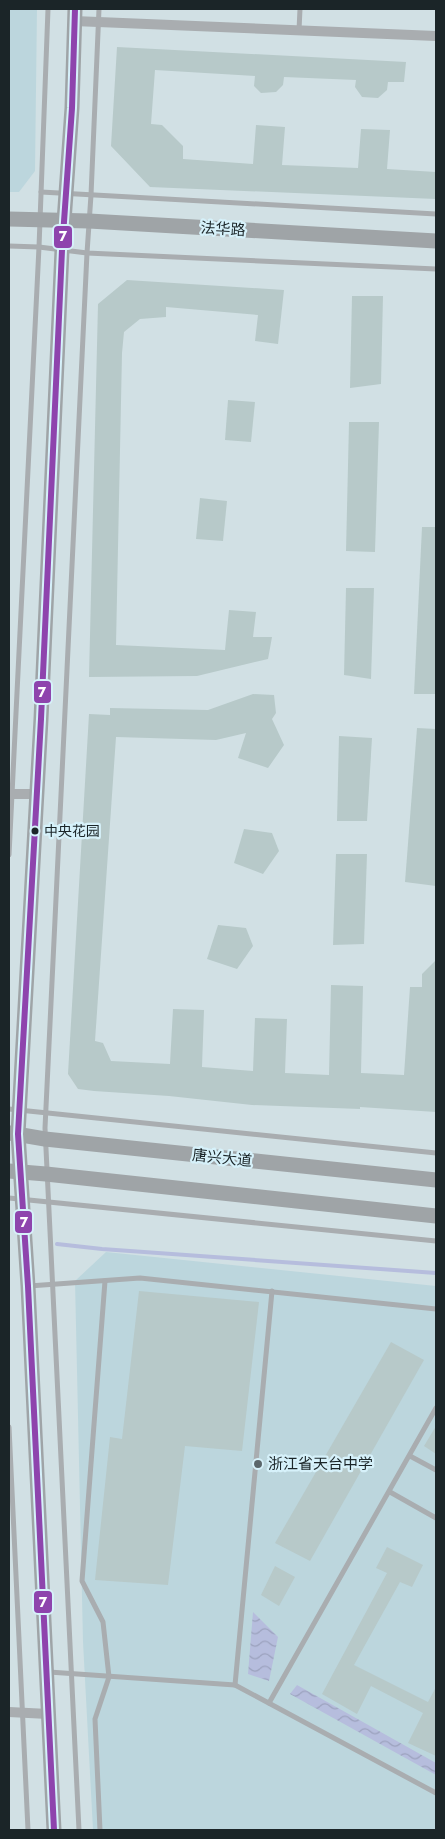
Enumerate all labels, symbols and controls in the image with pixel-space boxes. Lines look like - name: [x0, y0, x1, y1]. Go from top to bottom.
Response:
- street label: 法华路: [200, 217, 246, 241]
- line badge: 7: [53, 225, 73, 249]
- text: 7: [59, 226, 68, 246]
- line badge: 7: [33, 680, 52, 704]
- text: 7: [38, 682, 47, 702]
- place label: 中央花园: [44, 821, 100, 841]
- marker: 中央花园: [30, 826, 40, 836]
- street label: 唐兴大道: [191, 1144, 253, 1172]
- line badge: 7: [14, 1210, 33, 1234]
- text: 7: [20, 1212, 29, 1232]
- place label: 浙江省天台中学: [268, 1453, 373, 1475]
- marker: 浙江省天台中学: [252, 1458, 264, 1470]
- line badge: 7: [33, 1590, 53, 1614]
- text: 7: [39, 1592, 48, 1612]

